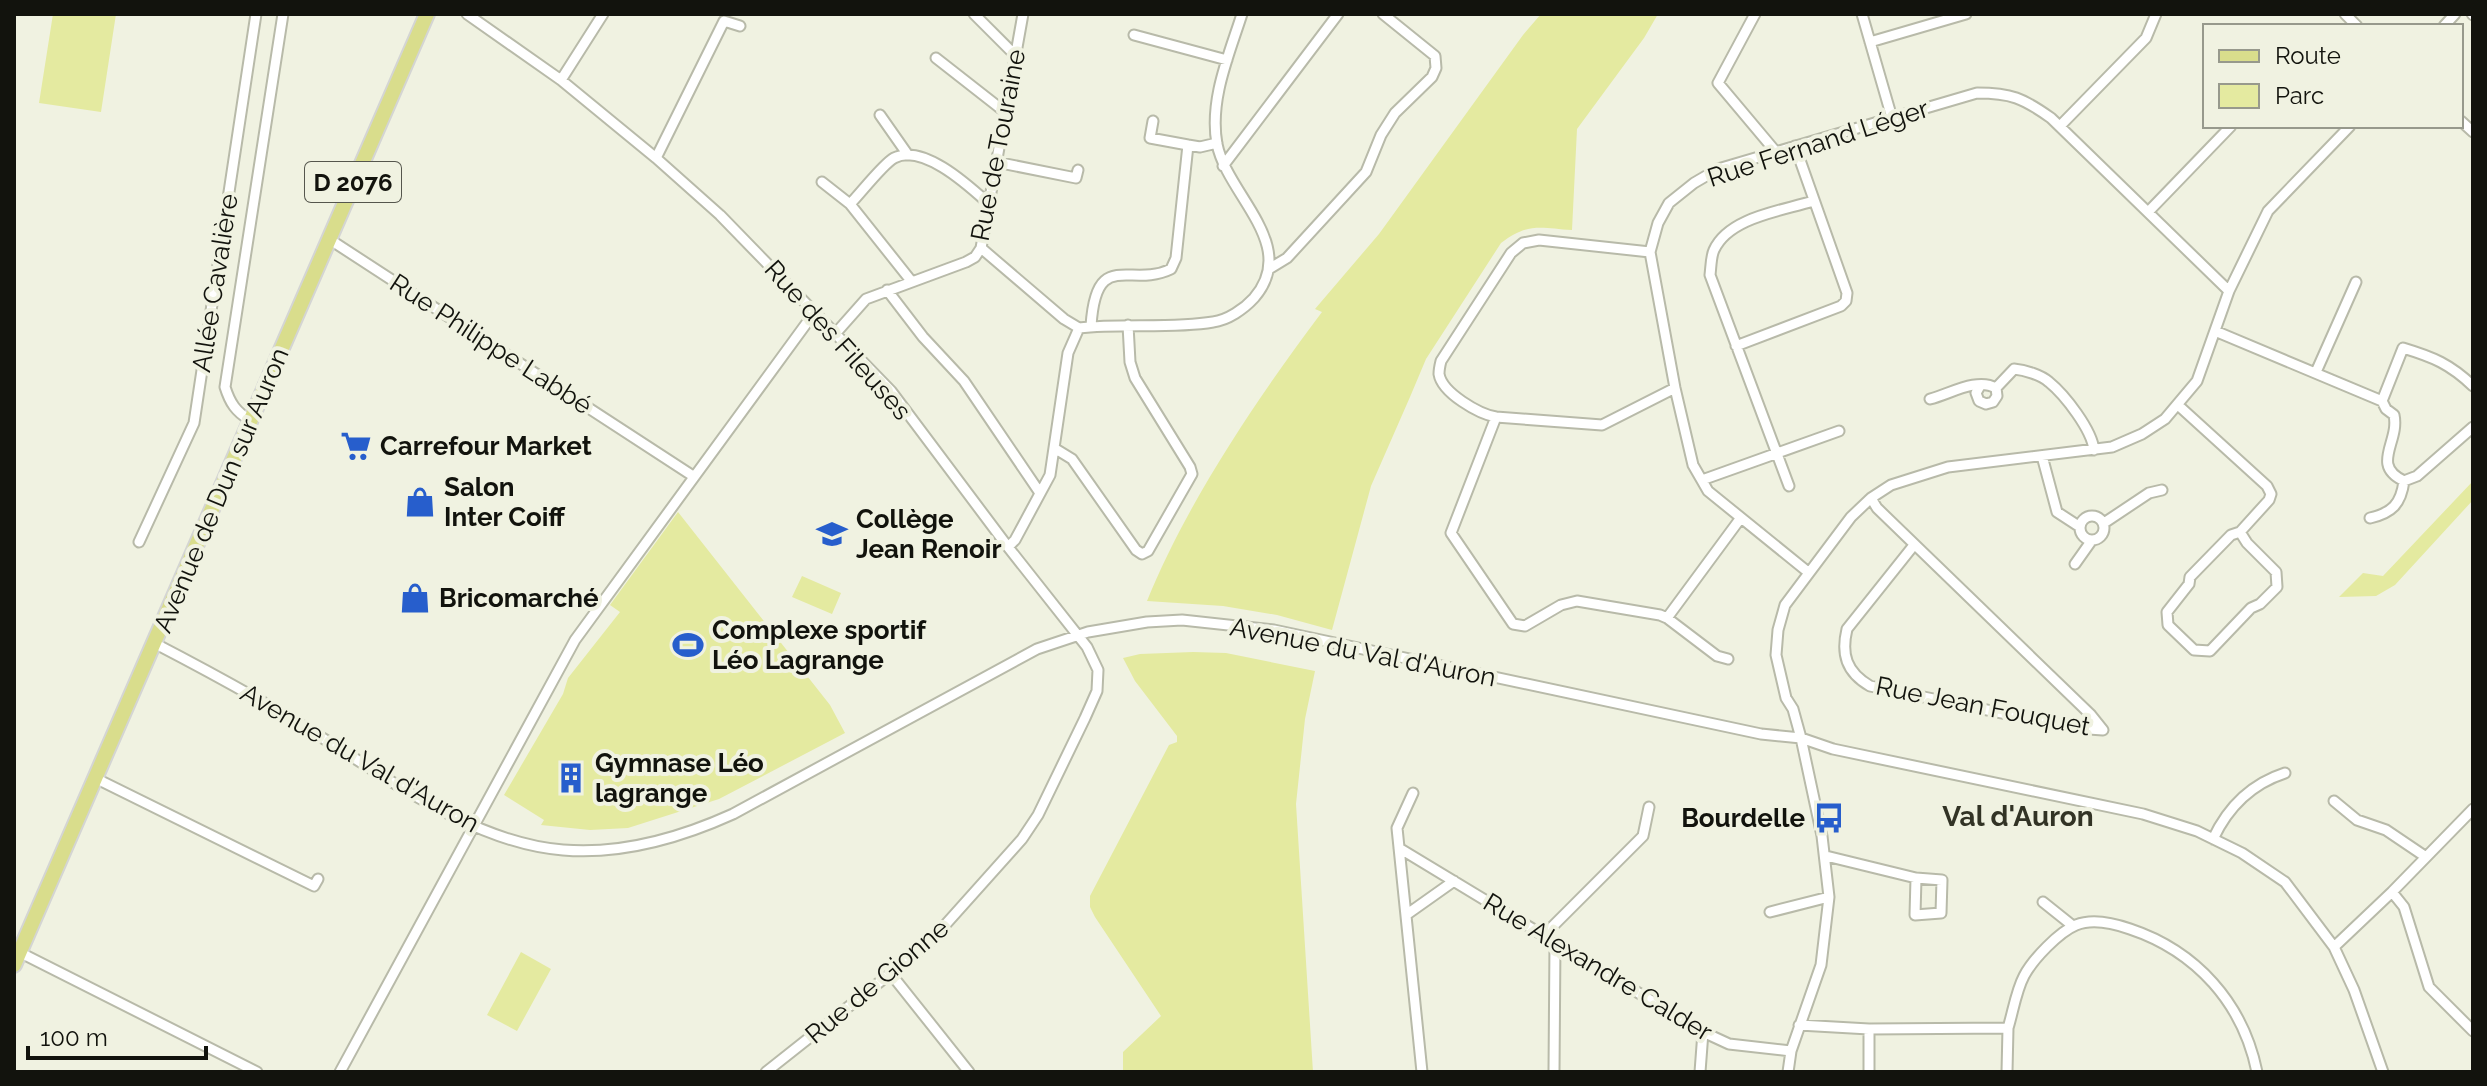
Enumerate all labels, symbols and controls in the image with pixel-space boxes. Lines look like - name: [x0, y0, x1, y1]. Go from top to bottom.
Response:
- legend: [2203, 24, 2463, 128]
- text: Route: [2275, 41, 2341, 70]
- street label: Rue de Touraine: [965, 47, 1031, 243]
- text: Parc: [2275, 81, 2324, 110]
- street label: Rue Fernand Léger: [1704, 93, 1932, 193]
- road number: D 2076: [305, 162, 401, 202]
- street label: Allée Cavalière: [186, 192, 244, 374]
- street label: Rue des Fileuses: [759, 254, 917, 426]
- street label: Rue Philippe Labbé: [384, 268, 598, 420]
- street label: Avenue de Dun sur Auron: [147, 343, 295, 637]
- supermarket icon: Carrefour Market: [339, 429, 373, 463]
- place label: Carrefour Market: [380, 431, 592, 461]
- place label: Salon Inter Coiff: [444, 472, 566, 532]
- shop icon: Salon Inter Coiff: [403, 485, 437, 519]
- place label: Collège Jean Renoir: [856, 504, 1002, 564]
- school or university icon: Collège Jean Renoir: [815, 517, 849, 551]
- shop icon: Bricomarché: [398, 581, 432, 615]
- place label: Bricomarché: [439, 583, 599, 613]
- street label: Avenue du Val d'Auron: [1227, 611, 1499, 693]
- place label: Complexe sportif Léo Lagrange: [712, 615, 927, 675]
- sports icon: Complexe sportif Léo Lagrange: [671, 628, 705, 662]
- street label: Rue Jean Fouquet: [1873, 671, 2093, 742]
- street label: Avenue du Val d'Auron: [235, 677, 485, 839]
- place label: Gymnase Léo lagrange: [595, 748, 764, 808]
- building icon: Gymnase Léo lagrange: [554, 761, 588, 795]
- district label: Val d'Auron: [1942, 800, 2094, 833]
- bus stop icon: Bourdelle: [1812, 801, 1846, 835]
- place label: Bourdelle: [1681, 803, 1805, 833]
- street label: Rue Alexandre Calder: [1478, 887, 1718, 1047]
- street label: Rue de Gionne: [799, 912, 955, 1050]
- scale bar: [28, 1010, 206, 1060]
- text: 100 m: [40, 1023, 108, 1052]

